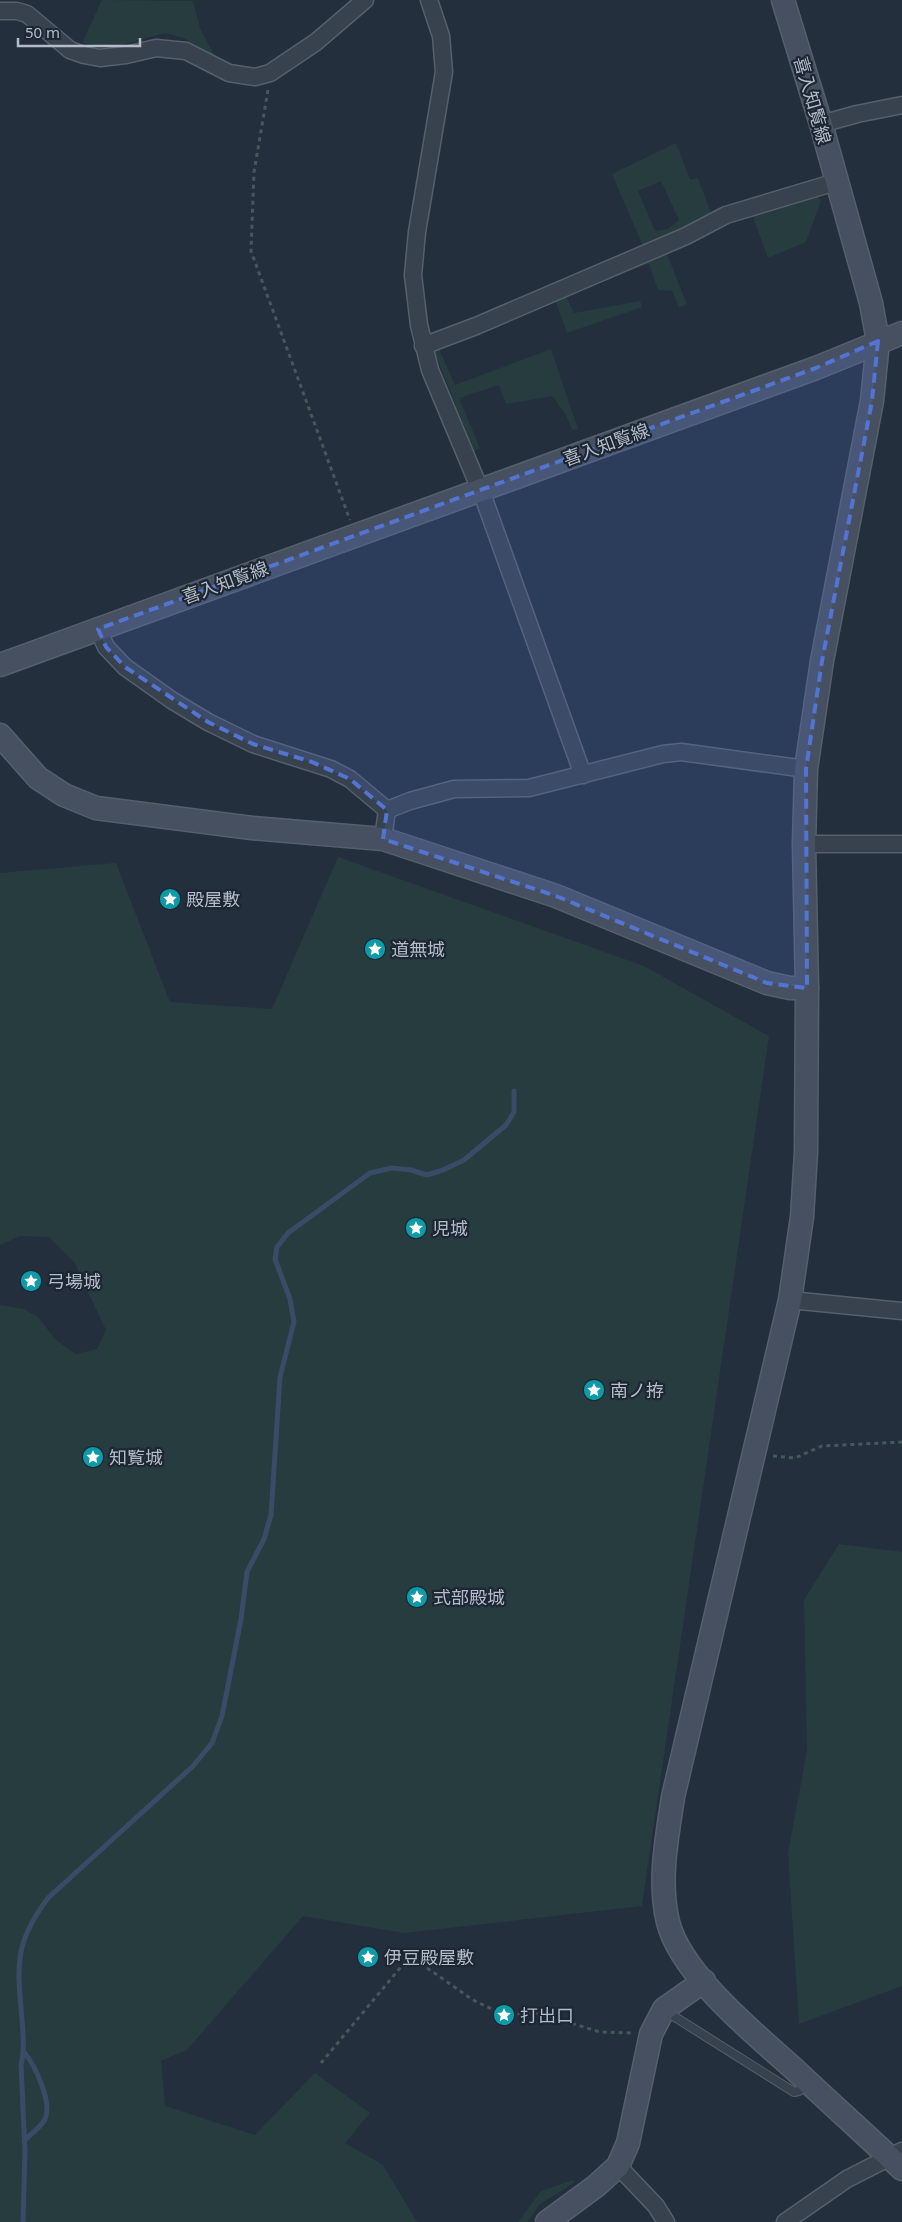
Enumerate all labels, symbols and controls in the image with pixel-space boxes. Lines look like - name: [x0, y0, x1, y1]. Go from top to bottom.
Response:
- scale bar: [18, 15, 140, 47]
- text: 50 m: [25, 22, 60, 42]
- street label: 喜入知覧線: [789, 53, 837, 147]
- street label: 喜入知覧線: [560, 417, 652, 471]
- street label: 喜入知覧線: [179, 555, 271, 609]
- place icon: 殿屋敷: [158, 887, 182, 911]
- place label: 殿屋敷: [186, 887, 240, 911]
- place icon: 道無城: [363, 937, 387, 961]
- place label: 道無城: [391, 937, 445, 961]
- place icon: 児城: [404, 1216, 428, 1240]
- place label: 児城: [432, 1216, 468, 1240]
- place icon: 弓場城: [19, 1269, 43, 1293]
- place label: 弓場城: [47, 1269, 101, 1293]
- place icon: 南ノ拵: [582, 1378, 606, 1402]
- place label: 南ノ拵: [610, 1378, 664, 1402]
- place icon: 知覧城: [81, 1445, 105, 1469]
- place label: 知覧城: [109, 1445, 163, 1469]
- place icon: 式部殿城: [405, 1585, 429, 1609]
- place label: 式部殿城: [433, 1585, 505, 1609]
- place icon: 伊豆殿屋敷: [356, 1945, 380, 1969]
- place label: 伊豆殿屋敷: [384, 1945, 474, 1969]
- place icon: 打出口: [492, 2003, 516, 2027]
- place label: 打出口: [520, 2003, 574, 2027]

